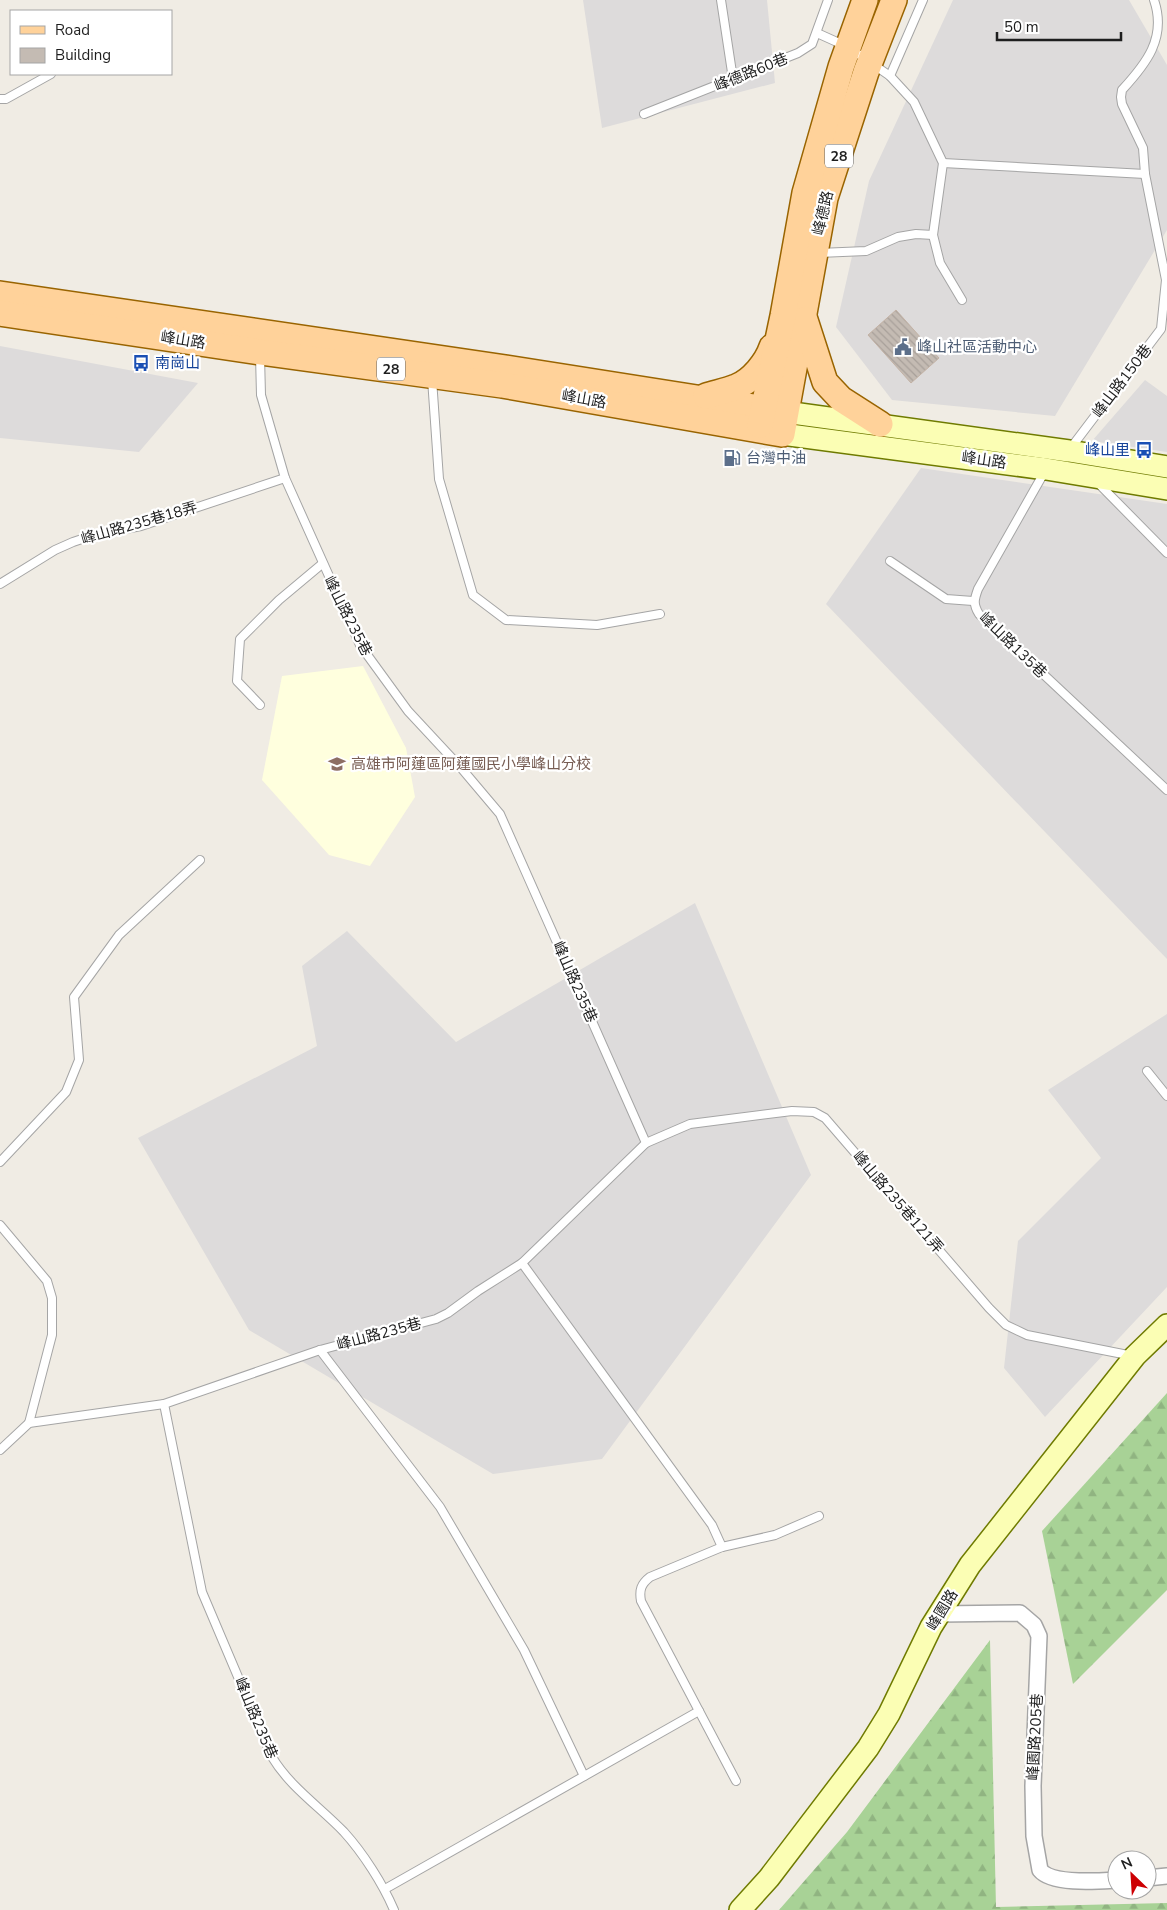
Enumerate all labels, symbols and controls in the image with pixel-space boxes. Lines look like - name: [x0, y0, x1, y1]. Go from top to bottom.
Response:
- legend: [10, 10, 172, 75]
- scale bar: [997, 10, 1121, 42]
- text: 50 m: [1004, 17, 1039, 37]
- text: Road: [55, 20, 90, 40]
- text: Building: [55, 45, 111, 65]
- street label: 峰德路60巷: [711, 48, 791, 96]
- road number: 28: [825, 144, 853, 168]
- street label: 峰德路: [808, 189, 838, 237]
- street label: 峰山路: [159, 327, 207, 353]
- public building icon: 峰山社區活動中心: [893, 337, 913, 357]
- place label: 峰山社區活動中心: [917, 337, 1037, 357]
- street label: 峰山路150巷: [1088, 340, 1156, 422]
- bus stop icon: 南崗山: [131, 353, 151, 373]
- place label: 南崗山: [155, 353, 200, 373]
- road number: 28: [377, 358, 405, 380]
- street label: 峰山路: [560, 385, 608, 413]
- place label: 峰山里: [1085, 440, 1130, 460]
- bus stop icon: 峰山里: [1134, 440, 1154, 460]
- street label: 峰山路: [960, 447, 1008, 473]
- fuel station icon: 台灣中油: [722, 448, 742, 468]
- place label: 台灣中油: [746, 448, 806, 468]
- street label: 峰山路235巷18弄: [79, 497, 199, 549]
- street label: 峰山路235巷: [319, 573, 377, 659]
- street label: 峰山路135巷: [975, 608, 1051, 682]
- school or university icon: 高雄市阿蓮區阿蓮國民小學峰山分校: [327, 754, 347, 774]
- place label: 高雄市阿蓮區阿蓮國民小學峰山分校: [351, 754, 591, 774]
- street label: 峰山路235巷: [548, 938, 602, 1026]
- street label: 峰山路235巷121弄: [848, 1147, 948, 1257]
- street label: 峰山路235巷: [334, 1313, 424, 1355]
- street label: 峰園路: [922, 1586, 962, 1634]
- street label: 峰山路235巷: [230, 1674, 282, 1762]
- street label: 峰園路205巷: [1023, 1693, 1047, 1781]
- north arrow: [1107, 1850, 1157, 1900]
- text: N: [1118, 1853, 1135, 1874]

